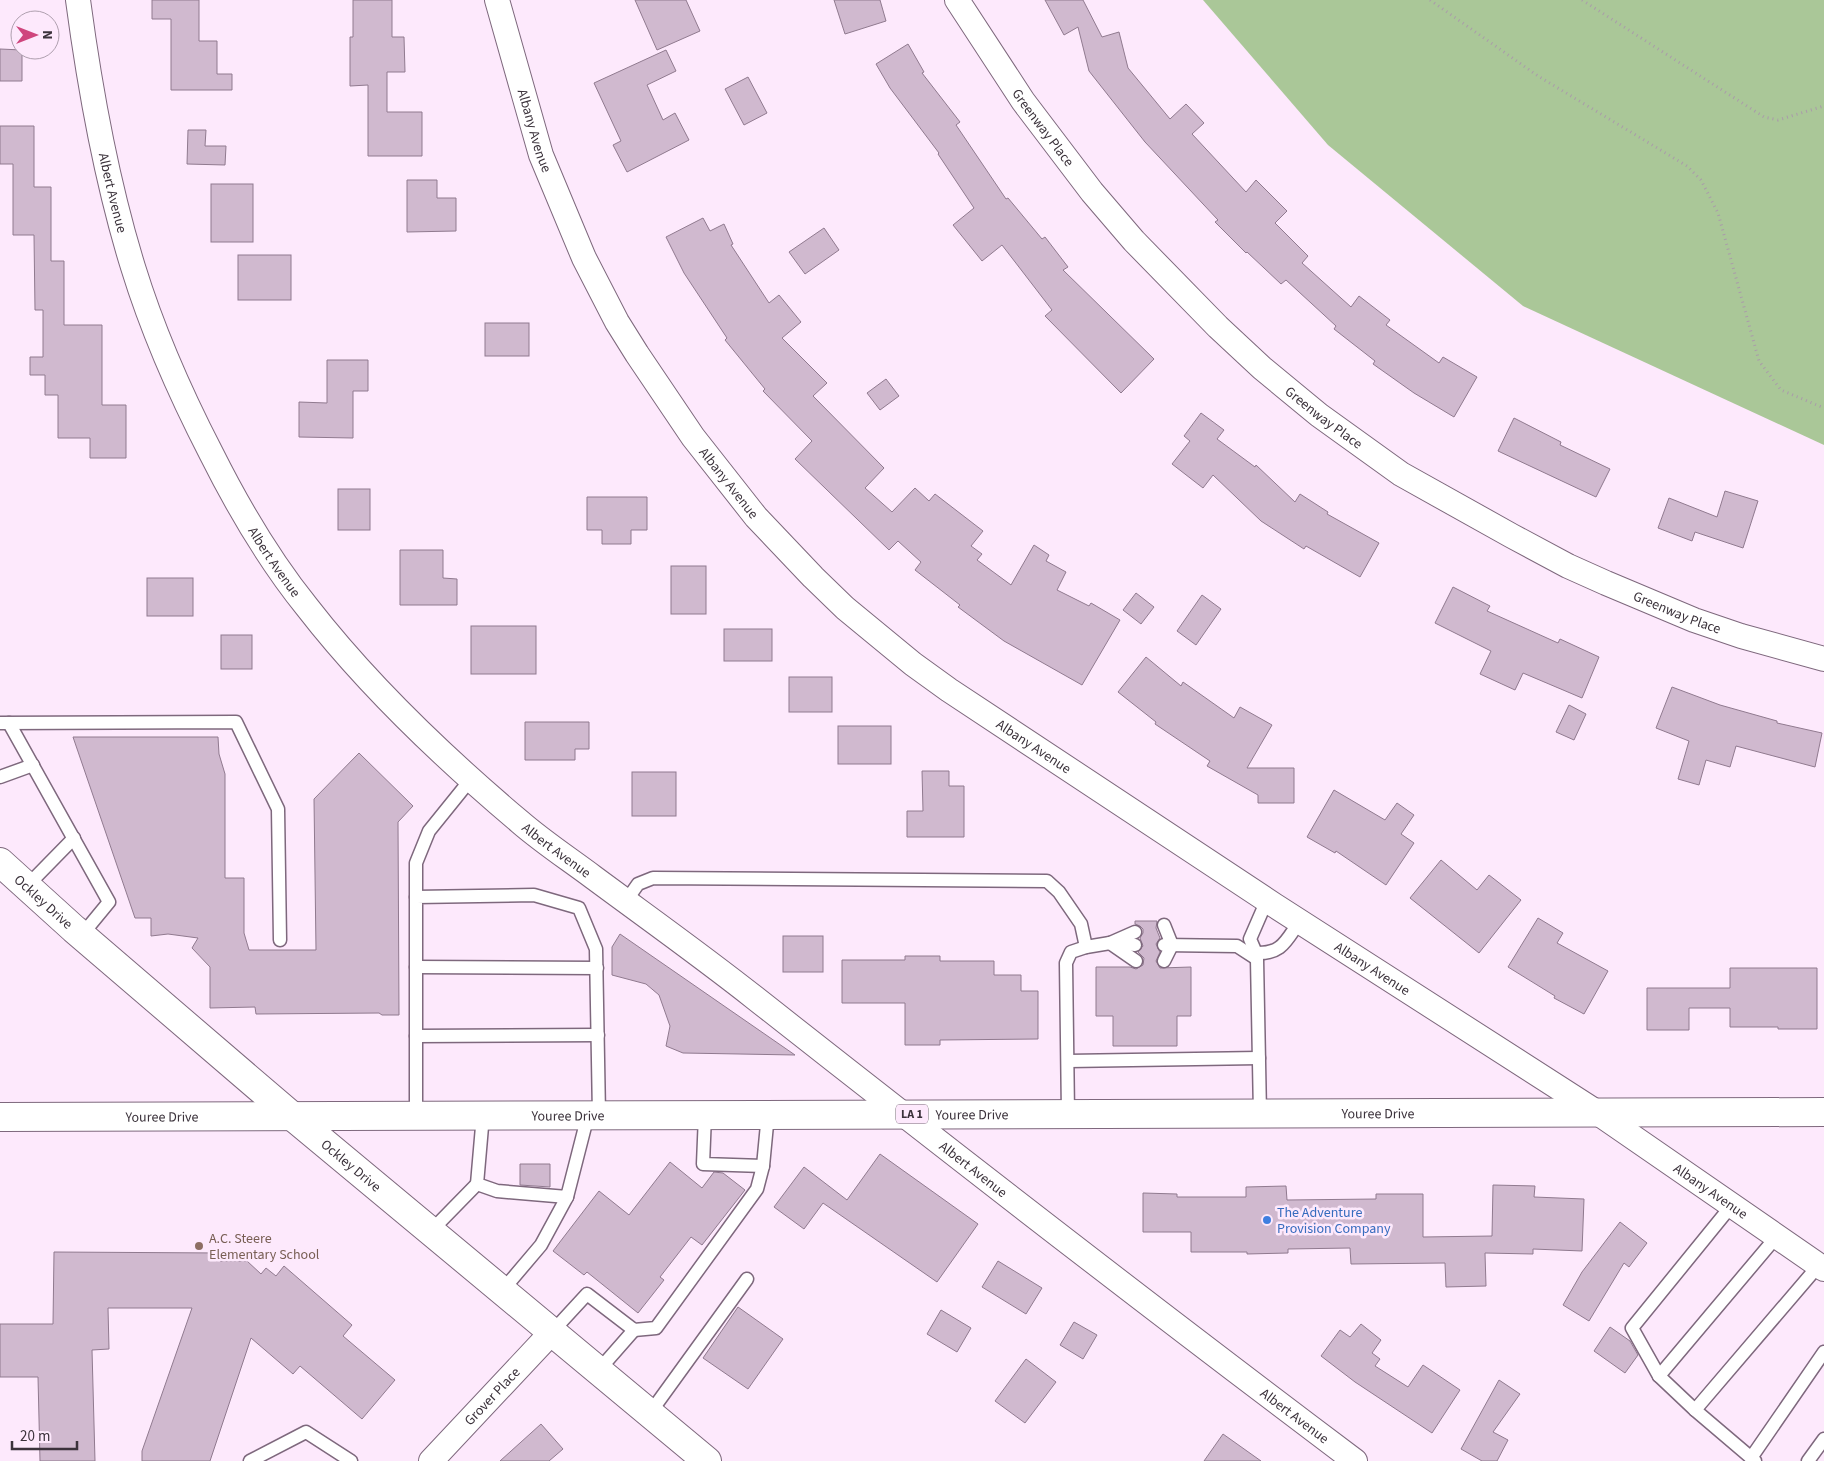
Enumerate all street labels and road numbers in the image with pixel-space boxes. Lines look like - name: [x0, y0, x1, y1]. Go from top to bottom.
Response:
- street label: Greenway Place: [1007, 85, 1078, 171]
- street label: Albany Avenue: [512, 87, 556, 176]
- street label: Albert Avenue: [93, 151, 132, 235]
- street label: Greenway Place: [1280, 382, 1366, 454]
- street label: Albany Avenue: [694, 444, 763, 524]
- street label: Albert Avenue: [243, 523, 305, 602]
- street label: Greenway Place: [1630, 587, 1723, 639]
- street label: Albany Avenue: [992, 715, 1075, 779]
- street label: Albert Avenue: [517, 819, 595, 883]
- street label: Ockley Drive: [9, 870, 77, 934]
- street label: Albany Avenue: [1330, 937, 1414, 1001]
- road number: LA 1: [896, 1104, 928, 1124]
- street label: Youree Drive: [1340, 1104, 1415, 1124]
- street label: Youree Drive: [934, 1105, 1009, 1125]
- street label: Youree Drive: [530, 1106, 605, 1127]
- street label: Youree Drive: [124, 1107, 199, 1128]
- street label: Ockley Drive: [316, 1135, 385, 1197]
- street label: Albert Avenue: [935, 1137, 1011, 1203]
- street label: Albany Avenue: [1669, 1159, 1751, 1224]
- street label: Grover Place: [460, 1363, 525, 1430]
- street label: Albert Avenue: [1256, 1384, 1333, 1449]

